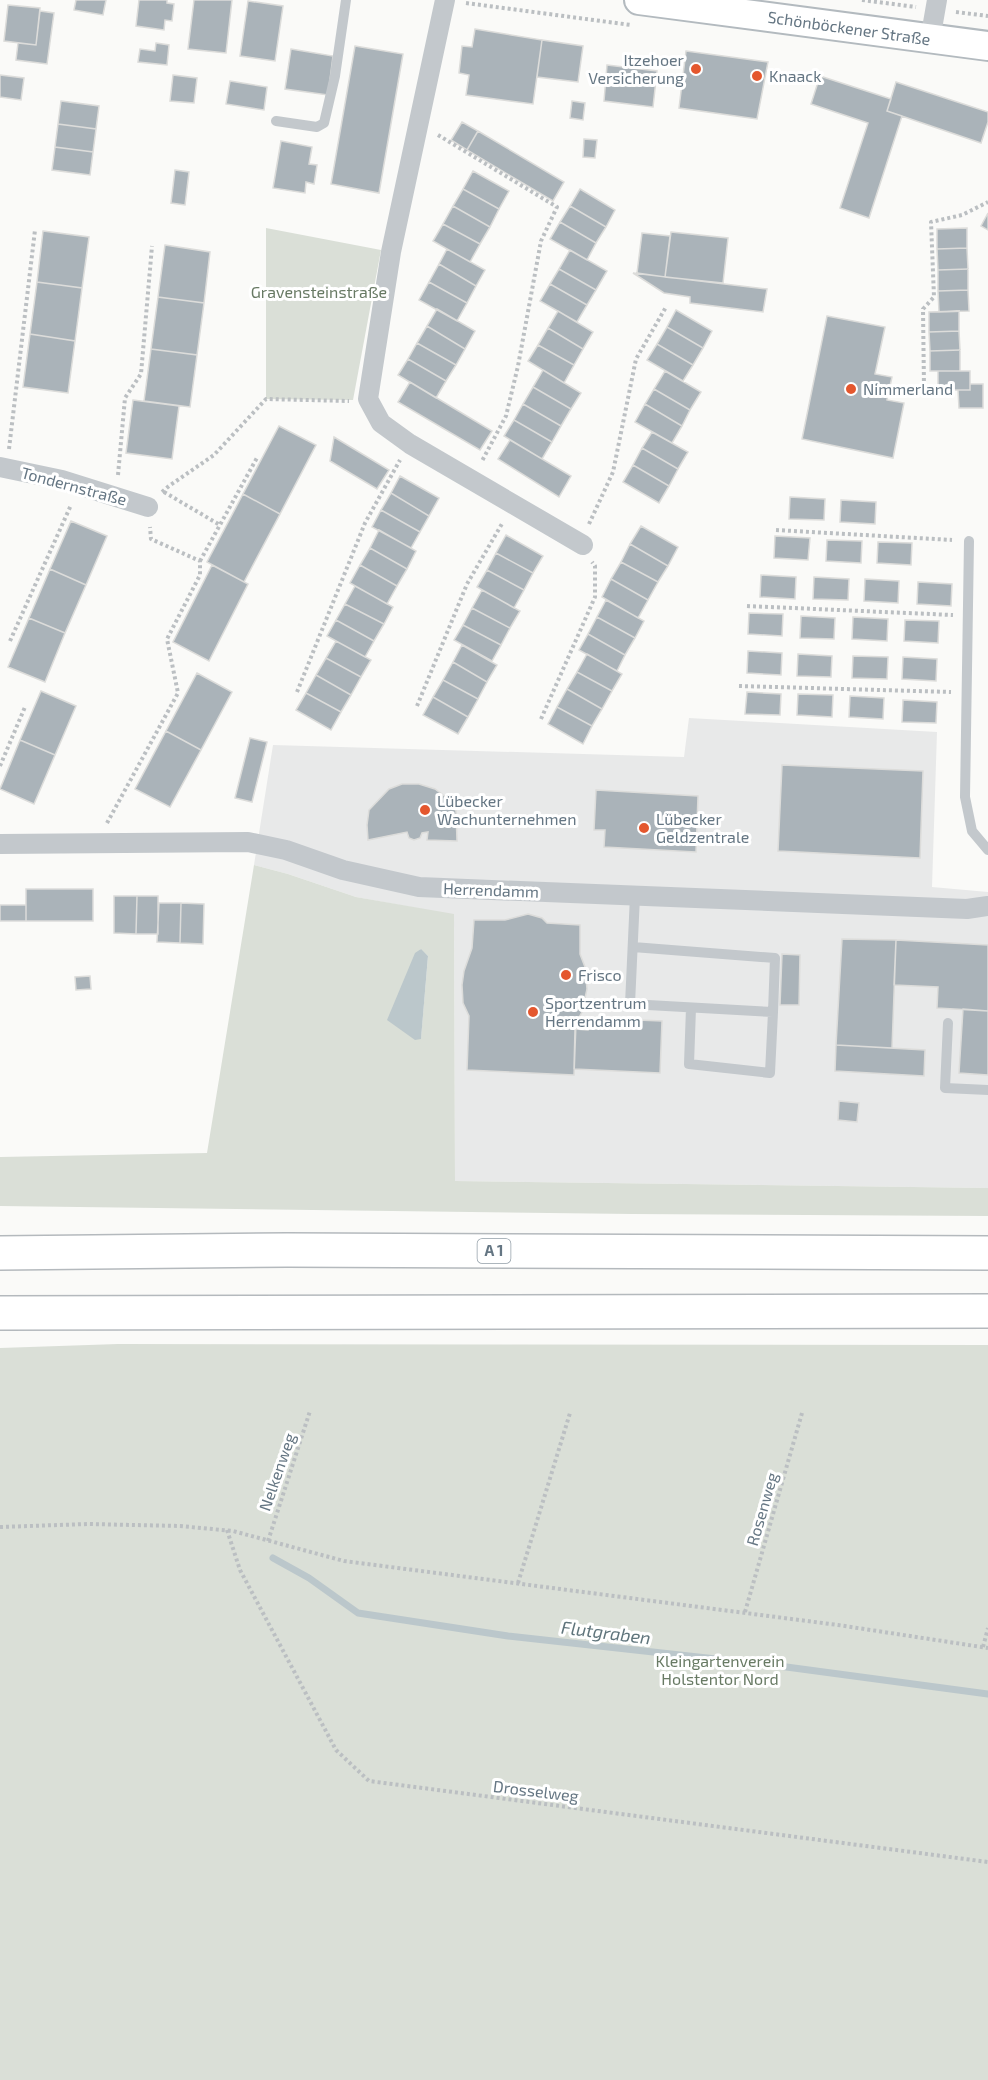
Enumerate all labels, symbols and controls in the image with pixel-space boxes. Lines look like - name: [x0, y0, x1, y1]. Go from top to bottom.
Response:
- street label: Schönböckener Straße: [766, 7, 932, 48]
- place label: Itzehoer Versicherung: [588, 50, 685, 87]
- marker: Itzehoer Versicherung: [689, 62, 703, 76]
- place label: Knaack: [769, 66, 821, 85]
- marker: Knaack: [750, 69, 764, 83]
- park label: Gravensteinstraße: [251, 282, 387, 301]
- place label: Nimmerland: [863, 379, 953, 398]
- marker: Nimmerland: [844, 382, 858, 396]
- street label: Tondernstraße: [19, 462, 129, 509]
- place label: Lübecker Wachunternehmen: [437, 791, 577, 828]
- marker: Lübecker Wachunternehmen: [418, 803, 432, 817]
- place label: Lübecker Geldzentrale: [656, 809, 749, 846]
- marker: Lübecker Geldzentrale: [637, 821, 651, 835]
- street label: Herrendamm: [443, 878, 539, 901]
- place label: Frisco: [578, 965, 622, 984]
- marker: Frisco: [559, 968, 573, 982]
- place label: Sportzentrum Herrendamm: [545, 993, 647, 1030]
- marker: Sportzentrum Herrendamm: [526, 1005, 540, 1019]
- road number: A 1: [478, 1239, 510, 1263]
- street label: Nelkenweg: [254, 1430, 299, 1513]
- street label: Rosenweg: [742, 1470, 781, 1548]
- water label: Flutgraben: [560, 1616, 652, 1648]
- park label: Kleingartenverein Holstentor Nord: [655, 1651, 785, 1688]
- street label: Drosselweg: [492, 1776, 580, 1805]

